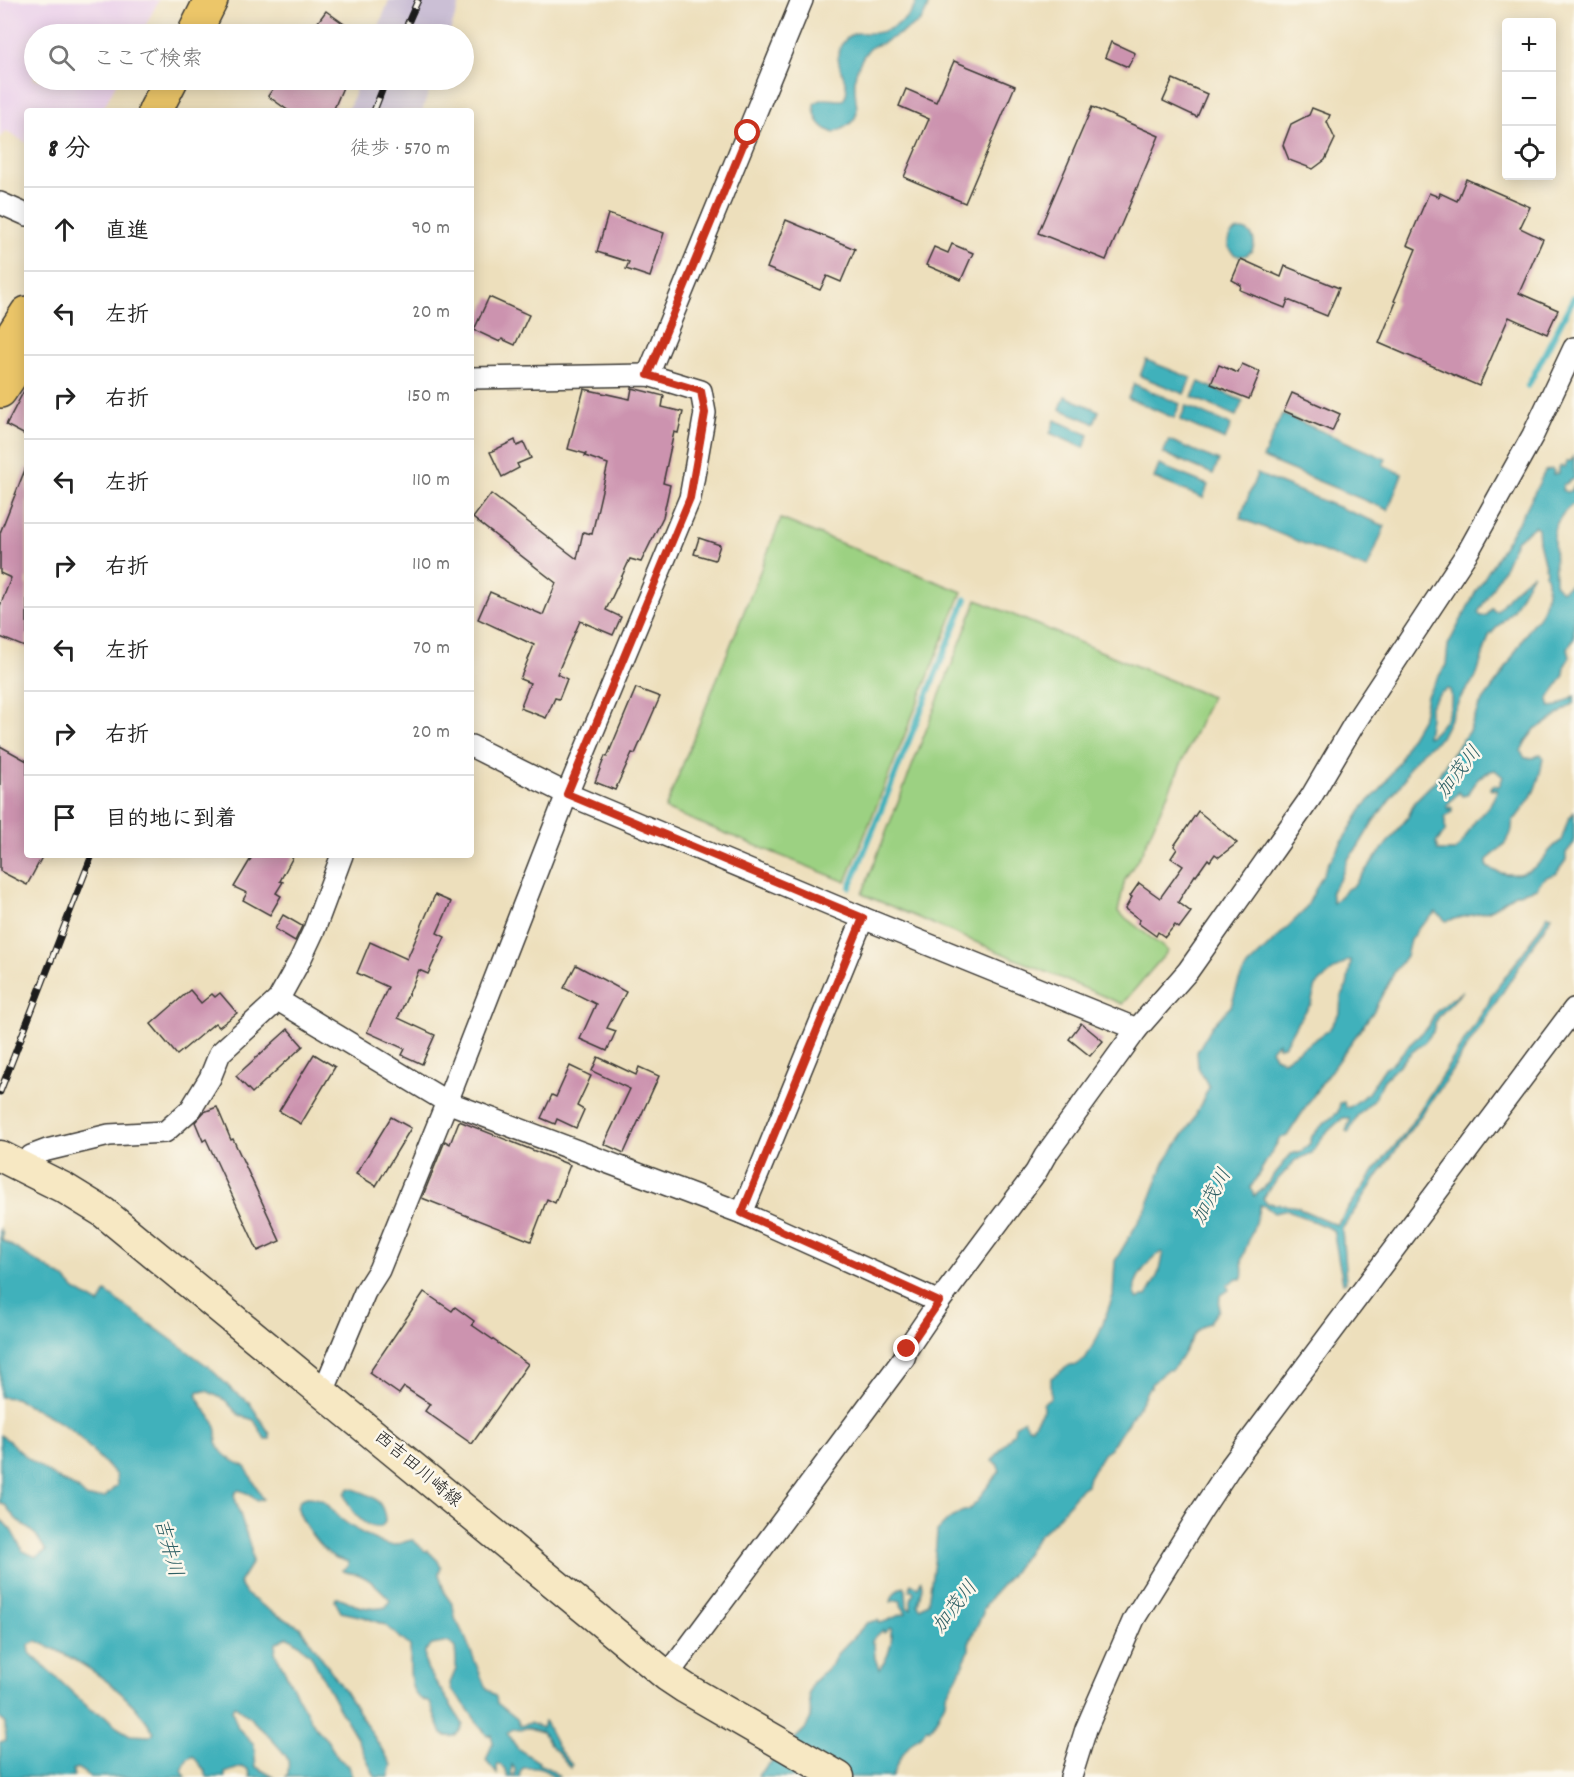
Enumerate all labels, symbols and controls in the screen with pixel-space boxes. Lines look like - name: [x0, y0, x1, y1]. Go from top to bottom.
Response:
- map controls: [1502, 18, 1556, 180]
- button: +: [1502, 18, 1556, 72]
- search box: [24, 24, 474, 90]
- icon: search: [45, 41, 78, 74]
- text: ここで検索: [93, 45, 203, 76]
- button: −: [1502, 72, 1556, 126]
- route start: [734, 119, 760, 145]
- button: locate: [1502, 126, 1556, 180]
- text: 8 分: [48, 132, 90, 169]
- text: 徒歩 · 570 m: [350, 136, 450, 164]
- icon: ahead: [48, 213, 81, 246]
- text: 90 m: [412, 215, 450, 243]
- text: 直進: [105, 217, 149, 248]
- icon: left: [48, 297, 81, 330]
- text: 20 m: [412, 299, 450, 327]
- text: 左折: [105, 301, 149, 332]
- icon: right: [48, 381, 81, 414]
- text: 150 m: [407, 383, 450, 411]
- text: 右折: [105, 385, 149, 416]
- icon: left: [48, 465, 81, 498]
- text: 110 m: [412, 467, 450, 495]
- text: 左折: [105, 469, 149, 500]
- icon: right: [48, 549, 81, 582]
- text: 110 m: [412, 551, 450, 579]
- text: 右折: [105, 553, 149, 584]
- icon: left: [48, 633, 81, 666]
- text: 70 m: [413, 635, 450, 663]
- text: 左折: [105, 637, 149, 668]
- icon: right: [48, 717, 81, 750]
- text: 20 m: [412, 719, 450, 747]
- text: 右折: [105, 721, 149, 752]
- water label: 加茂川: [1430, 741, 1490, 805]
- icon: arrive: [48, 801, 81, 834]
- text: 目的地に到着: [105, 805, 237, 836]
- water label: 加茂川: [1186, 1164, 1240, 1230]
- route end: [893, 1335, 919, 1361]
- street label: 西吉田川崎線: [368, 1426, 466, 1514]
- water label: 吉井川: [146, 1515, 188, 1581]
- water label: 加茂川: [926, 1576, 986, 1640]

